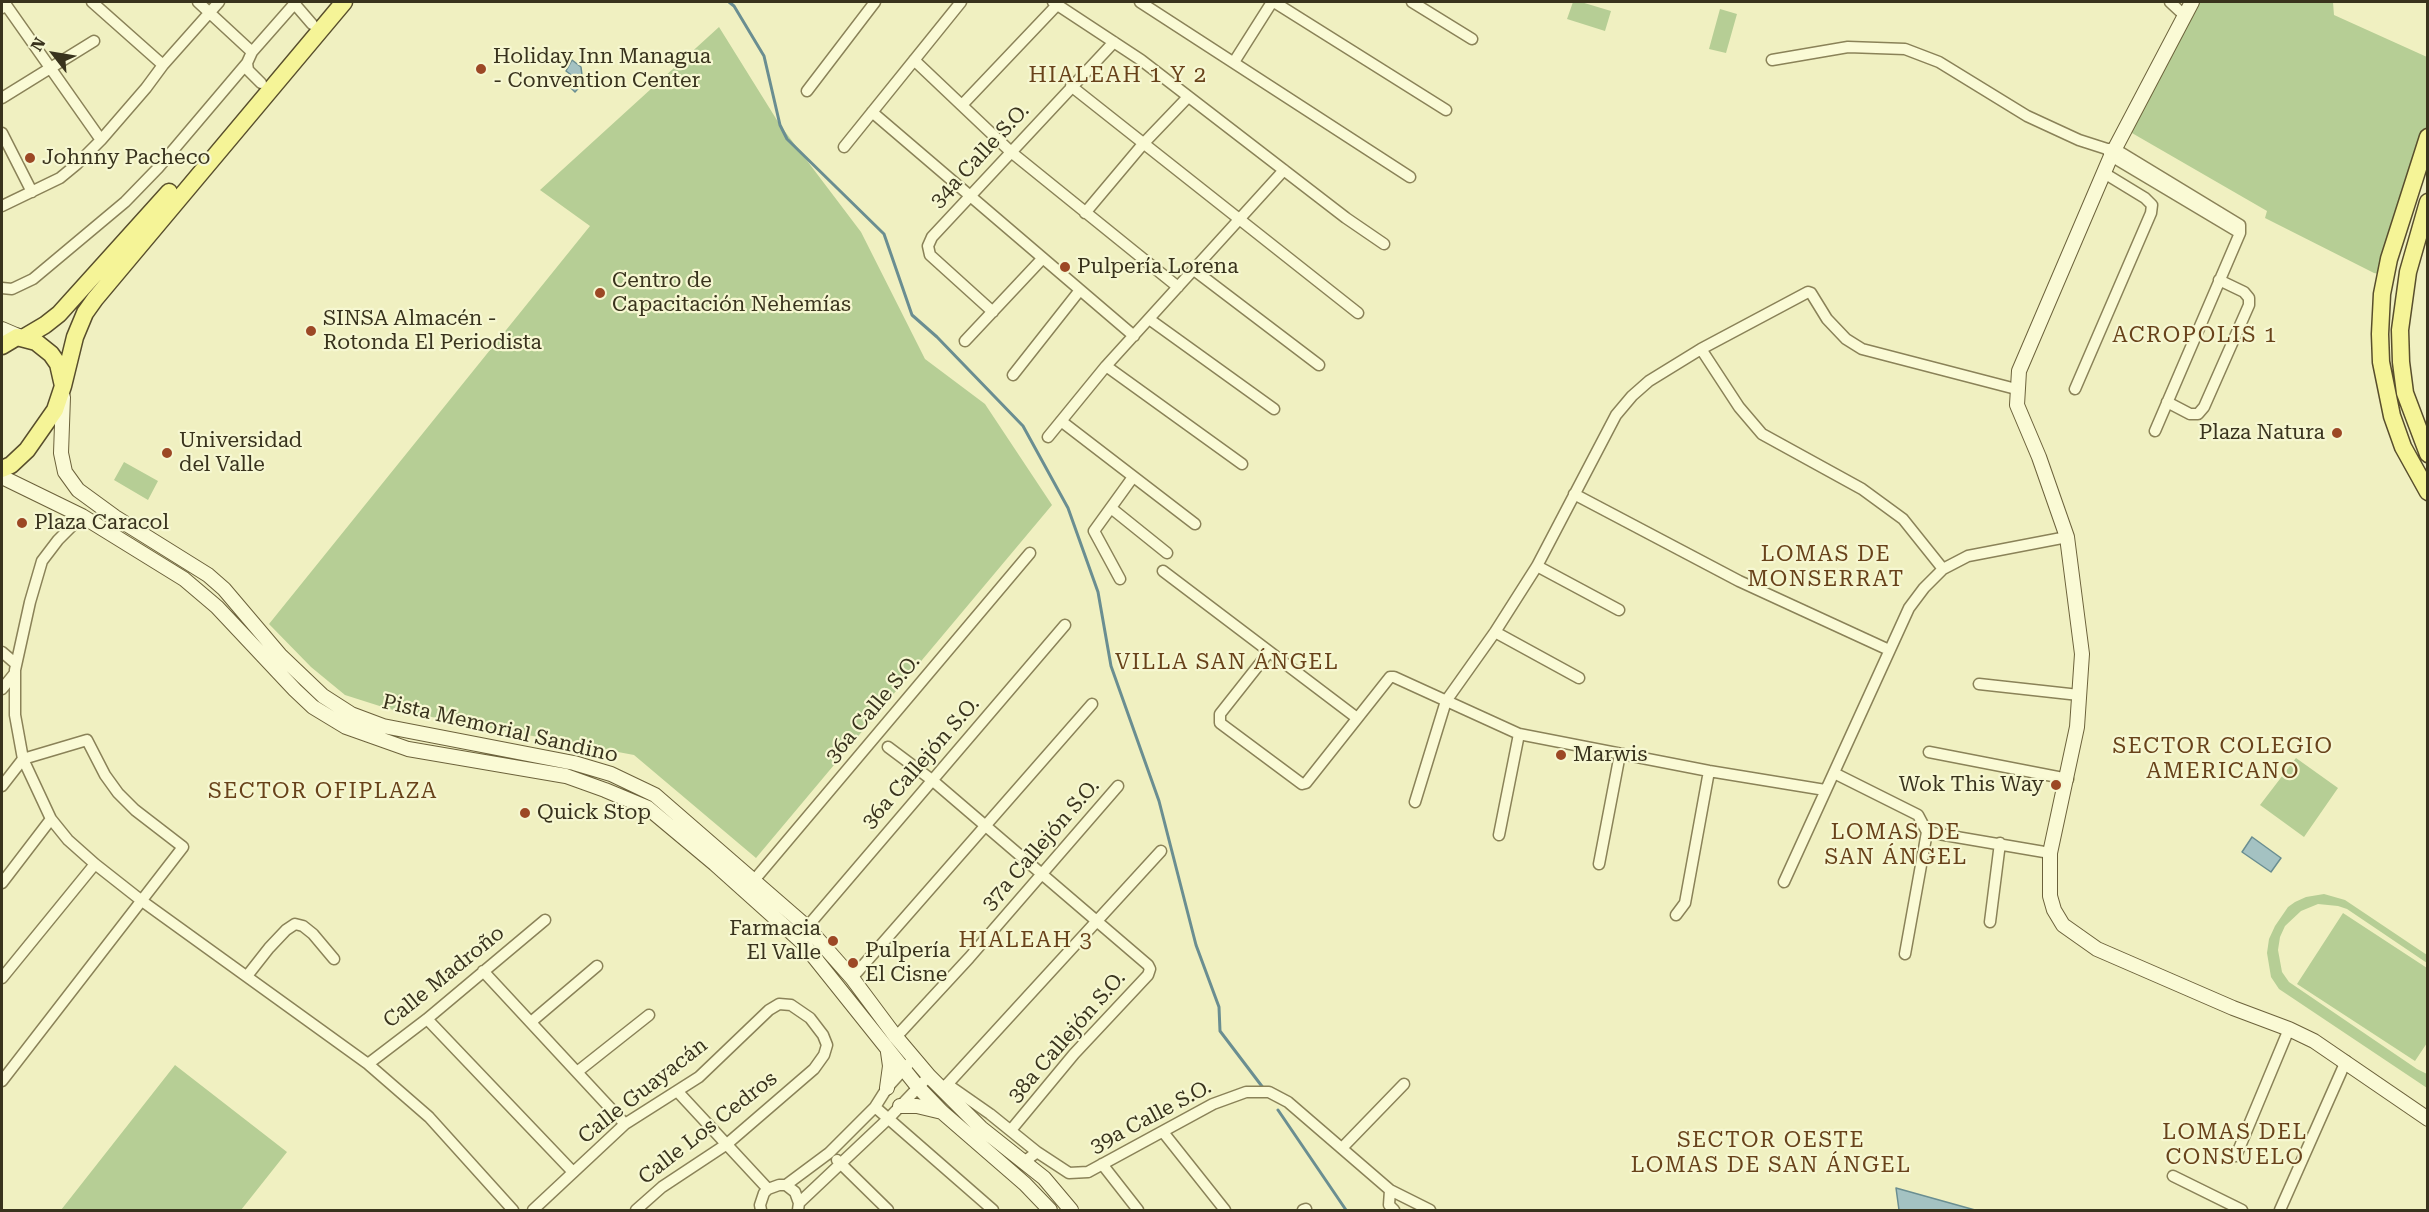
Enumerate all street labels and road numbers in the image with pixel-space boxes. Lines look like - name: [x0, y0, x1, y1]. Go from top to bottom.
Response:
- street label: 34a Calle S.O.: [925, 99, 1035, 213]
- street label: 36a Calle S.O.: [820, 650, 926, 768]
- street label: Pista Memorial Sandino: [380, 690, 620, 768]
- street label: 36a Callejón S.O.: [857, 692, 985, 834]
- street label: 37a Callejón S.O.: [977, 774, 1105, 916]
- street label: Calle Madroño: [378, 920, 510, 1034]
- street label: 38a Callejón S.O.: [1003, 966, 1131, 1108]
- street label: Calle Guayacán: [573, 1033, 713, 1149]
- street label: Calle Los Cedros: [634, 1066, 782, 1190]
- street label: 39a Calle S.O.: [1086, 1074, 1216, 1160]

